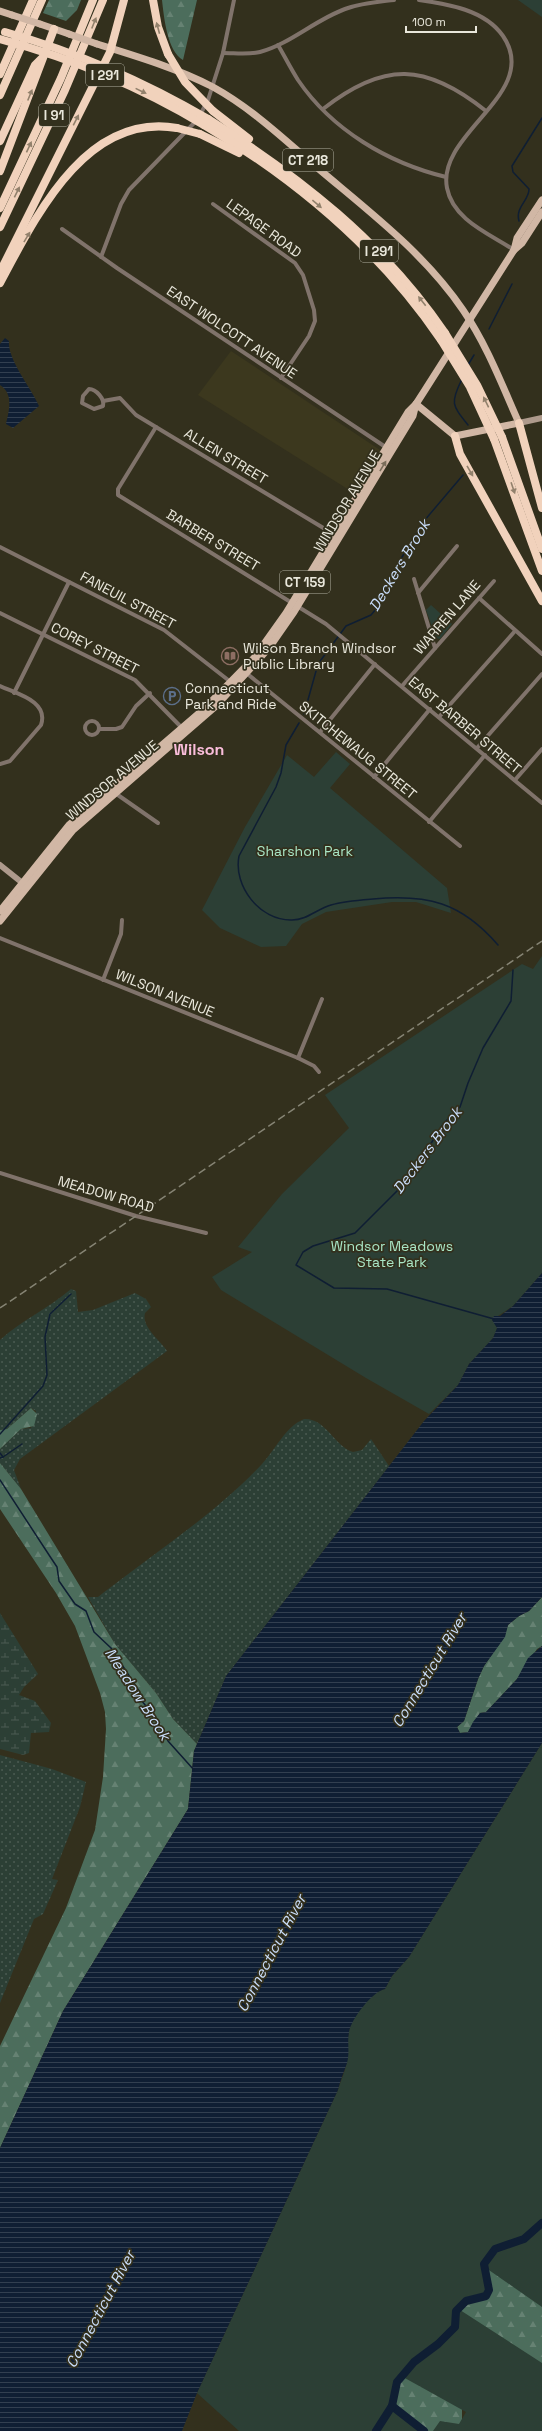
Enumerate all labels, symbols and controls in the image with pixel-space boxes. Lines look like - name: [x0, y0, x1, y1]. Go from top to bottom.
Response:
- scale bar: [406, 8, 476, 34]
- text: 100 m: [412, 14, 446, 30]
- one-way arrow: [91, 16, 97, 28]
- one-way arrow: [155, 21, 161, 33]
- road number: I 291: [86, 64, 124, 86]
- one-way arrow: [135, 88, 147, 95]
- one-way arrow: [27, 90, 33, 101]
- road number: I 91: [39, 104, 69, 126]
- one-way arrow: [73, 114, 80, 125]
- one-way arrow: [26, 142, 32, 153]
- road number: CT 218: [283, 149, 333, 171]
- one-way arrow: [14, 187, 20, 198]
- street label: LEPAGE ROAD: [223, 195, 305, 261]
- one-way arrow: [311, 199, 322, 208]
- one-way arrow: [23, 231, 30, 243]
- road number: I 291: [360, 240, 398, 262]
- street label: EAST WOLCOTT AVENUE: [163, 282, 301, 382]
- one-way arrow: [418, 296, 427, 307]
- one-way arrow: [483, 396, 489, 407]
- street label: ALLEN STREET: [181, 424, 271, 488]
- street label: WINDSOR AVENUE: [310, 447, 385, 555]
- one-way arrow: [379, 461, 387, 471]
- one-way arrow: [466, 465, 473, 477]
- one-way arrow: [510, 483, 516, 495]
- street label: BARBER STREET: [163, 505, 263, 575]
- water label: Deckers Brook: [364, 514, 435, 614]
- street label: FANEUIL STREET: [77, 567, 179, 633]
- road number: CT 159: [280, 571, 330, 593]
- street label: WARREN LANE: [410, 576, 484, 658]
- street label: COREY STREET: [48, 618, 142, 678]
- place label: Wilson Branch Windsor Public Library: [243, 639, 396, 673]
- library icon: Wilson Branch Windsor Public Library: [220, 646, 240, 666]
- street label: EAST BARBER STREET: [405, 672, 525, 778]
- place label: Connecticut Park and Ride: [185, 679, 277, 713]
- parking icon: Connecticut Park and Ride: [162, 686, 182, 706]
- street label: SKITCHEWAUG STREET: [295, 697, 421, 803]
- street label: WINDSOR AVENUE: [62, 736, 162, 824]
- district label: Wilson: [174, 739, 224, 760]
- park label: Sharshon Park: [257, 842, 354, 860]
- street label: WILSON AVENUE: [113, 965, 217, 1021]
- water label: Deckers Brook: [388, 1101, 467, 1197]
- street label: MEADOW ROAD: [56, 1172, 156, 1216]
- park label: Windsor Meadows State Park: [331, 1237, 453, 1271]
- water label: Connecticut River: [387, 1608, 471, 1731]
- water label: Meadow Brook: [101, 1644, 176, 1746]
- water label: Connecticut River: [232, 1890, 310, 2015]
- water label: Connecticut River: [61, 2246, 139, 2371]

